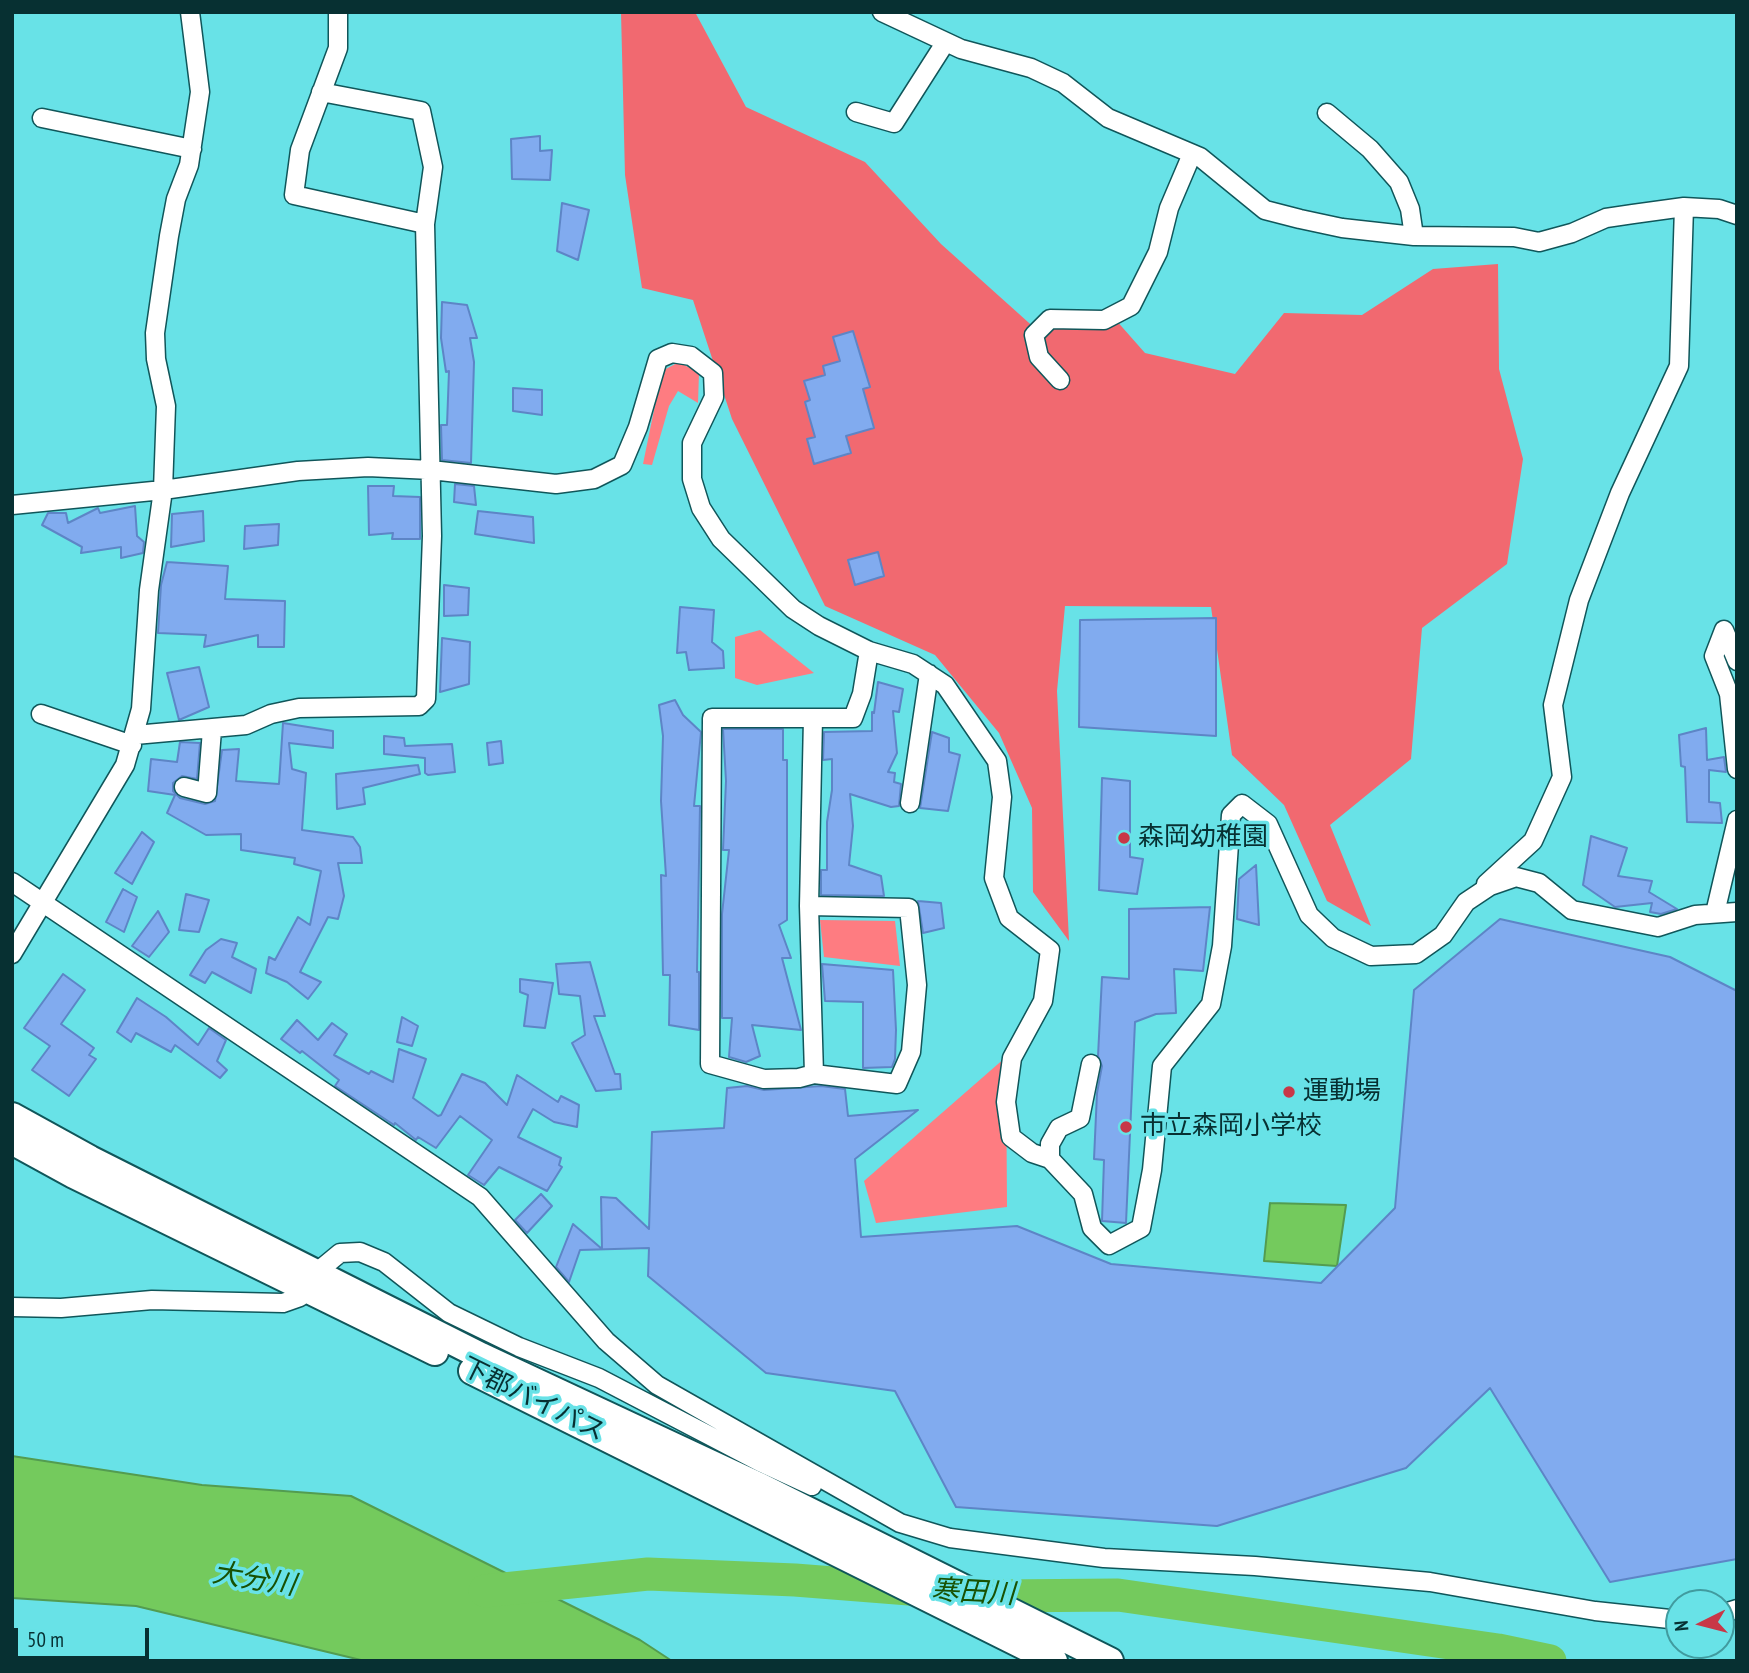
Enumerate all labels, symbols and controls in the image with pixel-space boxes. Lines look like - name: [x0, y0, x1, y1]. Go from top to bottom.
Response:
- place label: 森岡幼稚園: [1138, 822, 1268, 854]
- marker: 森岡幼稚園: [1116, 830, 1132, 846]
- place label: 運動場: [1303, 1076, 1381, 1108]
- marker: 運動場: [1281, 1084, 1297, 1100]
- place label: 市立森岡小学校: [1140, 1111, 1322, 1143]
- marker: 市立森岡小学校: [1118, 1119, 1134, 1135]
- street label: 下郡バイパス: [456, 1352, 610, 1448]
- water label: 大分川: [210, 1557, 298, 1603]
- water label: 寒田川: [930, 1574, 1016, 1612]
- north arrow: [1665, 1589, 1735, 1659]
- scale bar: [18, 1614, 152, 1658]
- text: N: [1669, 1620, 1694, 1632]
- text: 50 m: [27, 1626, 64, 1653]

